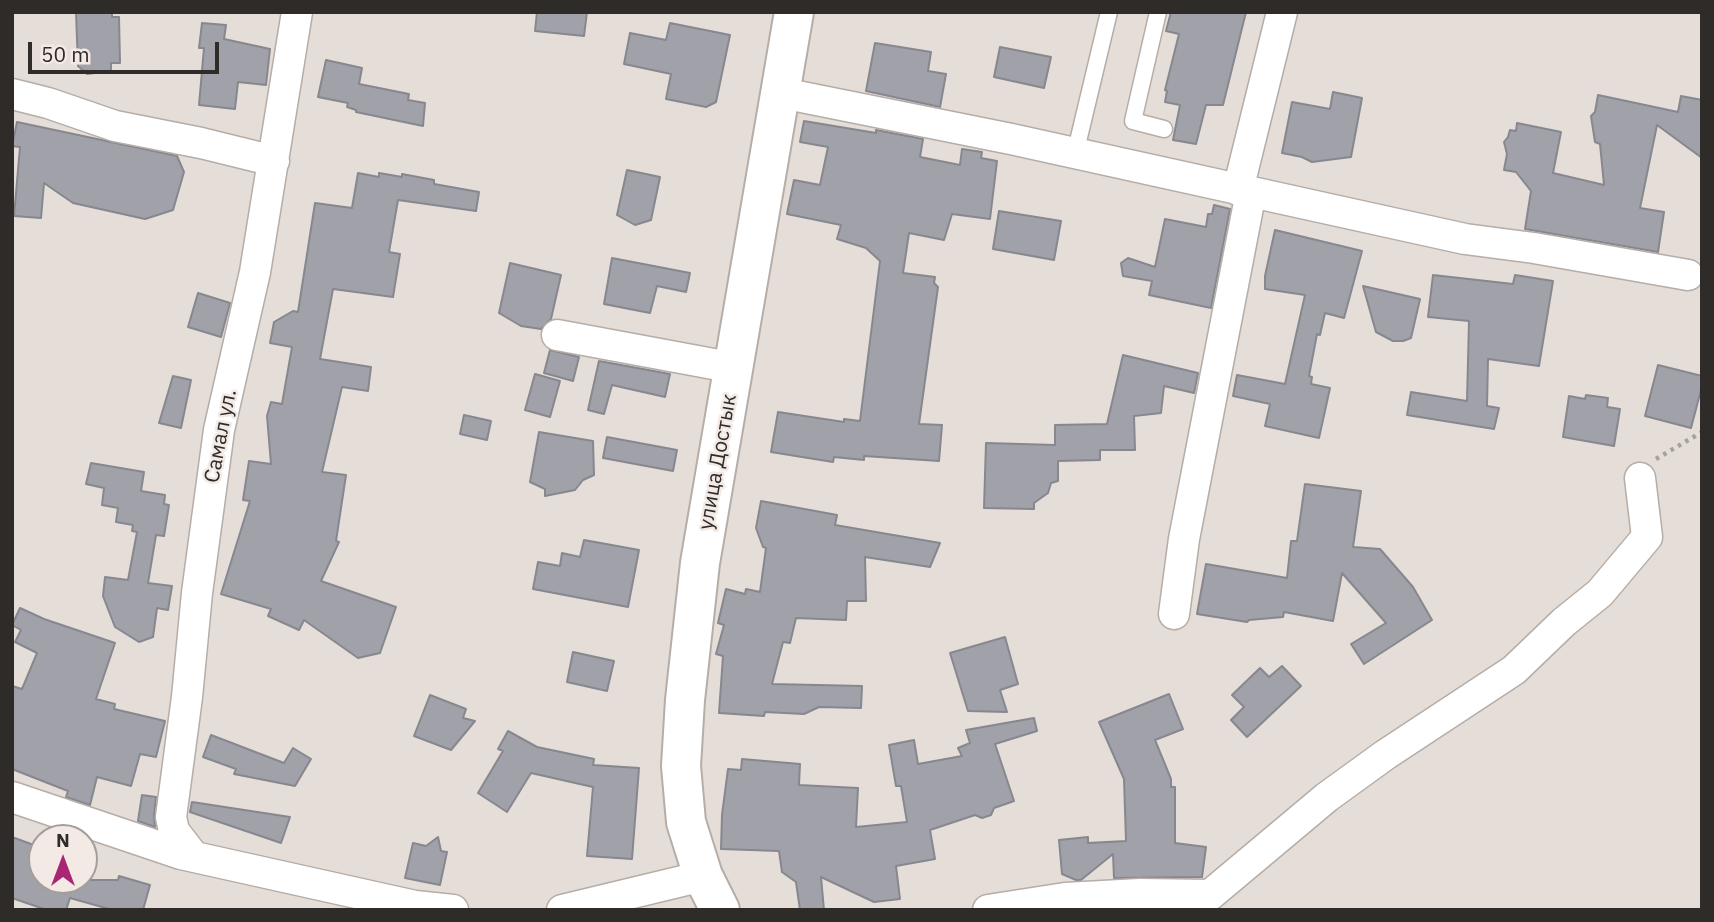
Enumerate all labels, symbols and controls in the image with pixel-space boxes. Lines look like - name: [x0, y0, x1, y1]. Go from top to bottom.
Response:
- scale bar: [32, 28, 222, 72]
- text: 50 m: [41, 40, 90, 68]
- street label: Самал ул.: [200, 387, 242, 485]
- street label: улица Достык: [694, 392, 742, 532]
- north arrow: [28, 824, 98, 894]
- text: N: [56, 828, 70, 852]

